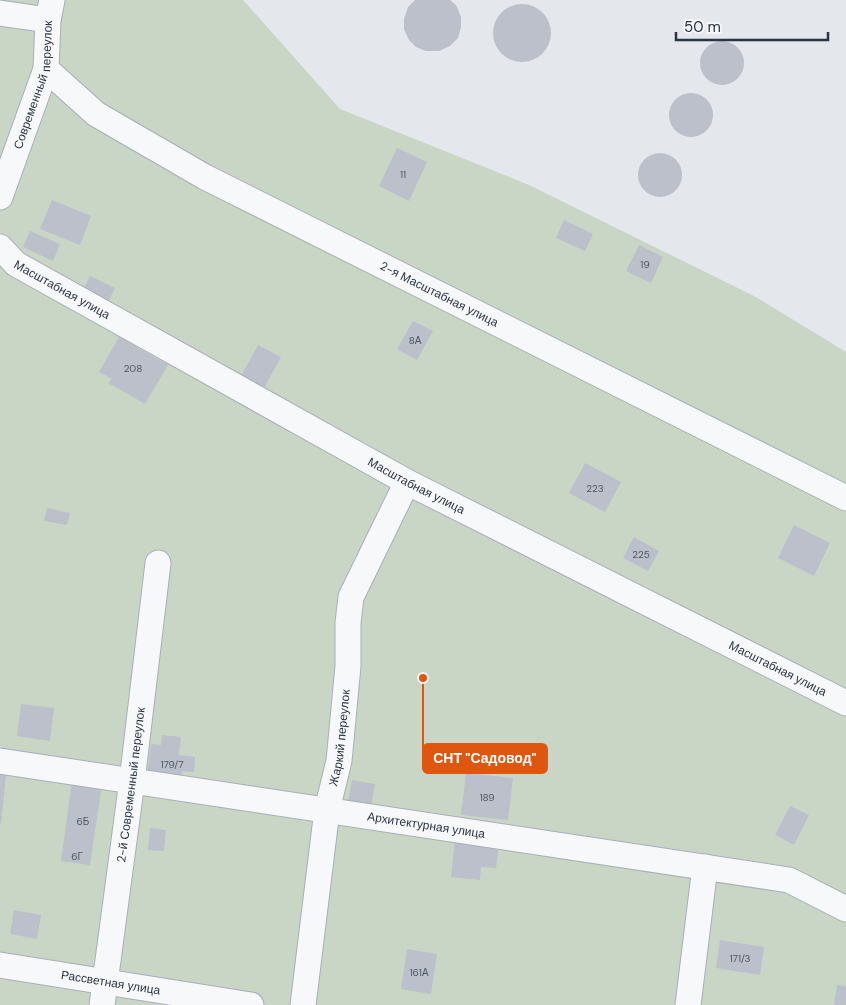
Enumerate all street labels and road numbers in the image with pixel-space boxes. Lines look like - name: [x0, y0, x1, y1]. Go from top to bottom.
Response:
- street label: Современный переулок: [10, 19, 56, 151]
- street label: Масштабная улица: [11, 256, 113, 323]
- street label: 2-я Масштабная улица: [377, 258, 501, 331]
- street label: Масштабная улица: [365, 454, 468, 518]
- street label: Масштабная улица: [726, 637, 830, 700]
- street label: Жаркий переулок: [325, 688, 354, 788]
- street label: 2-й Современный переулок: [113, 706, 149, 864]
- street label: Архитектурная улица: [366, 808, 487, 842]
- street label: Рассветная улица: [60, 967, 162, 998]

